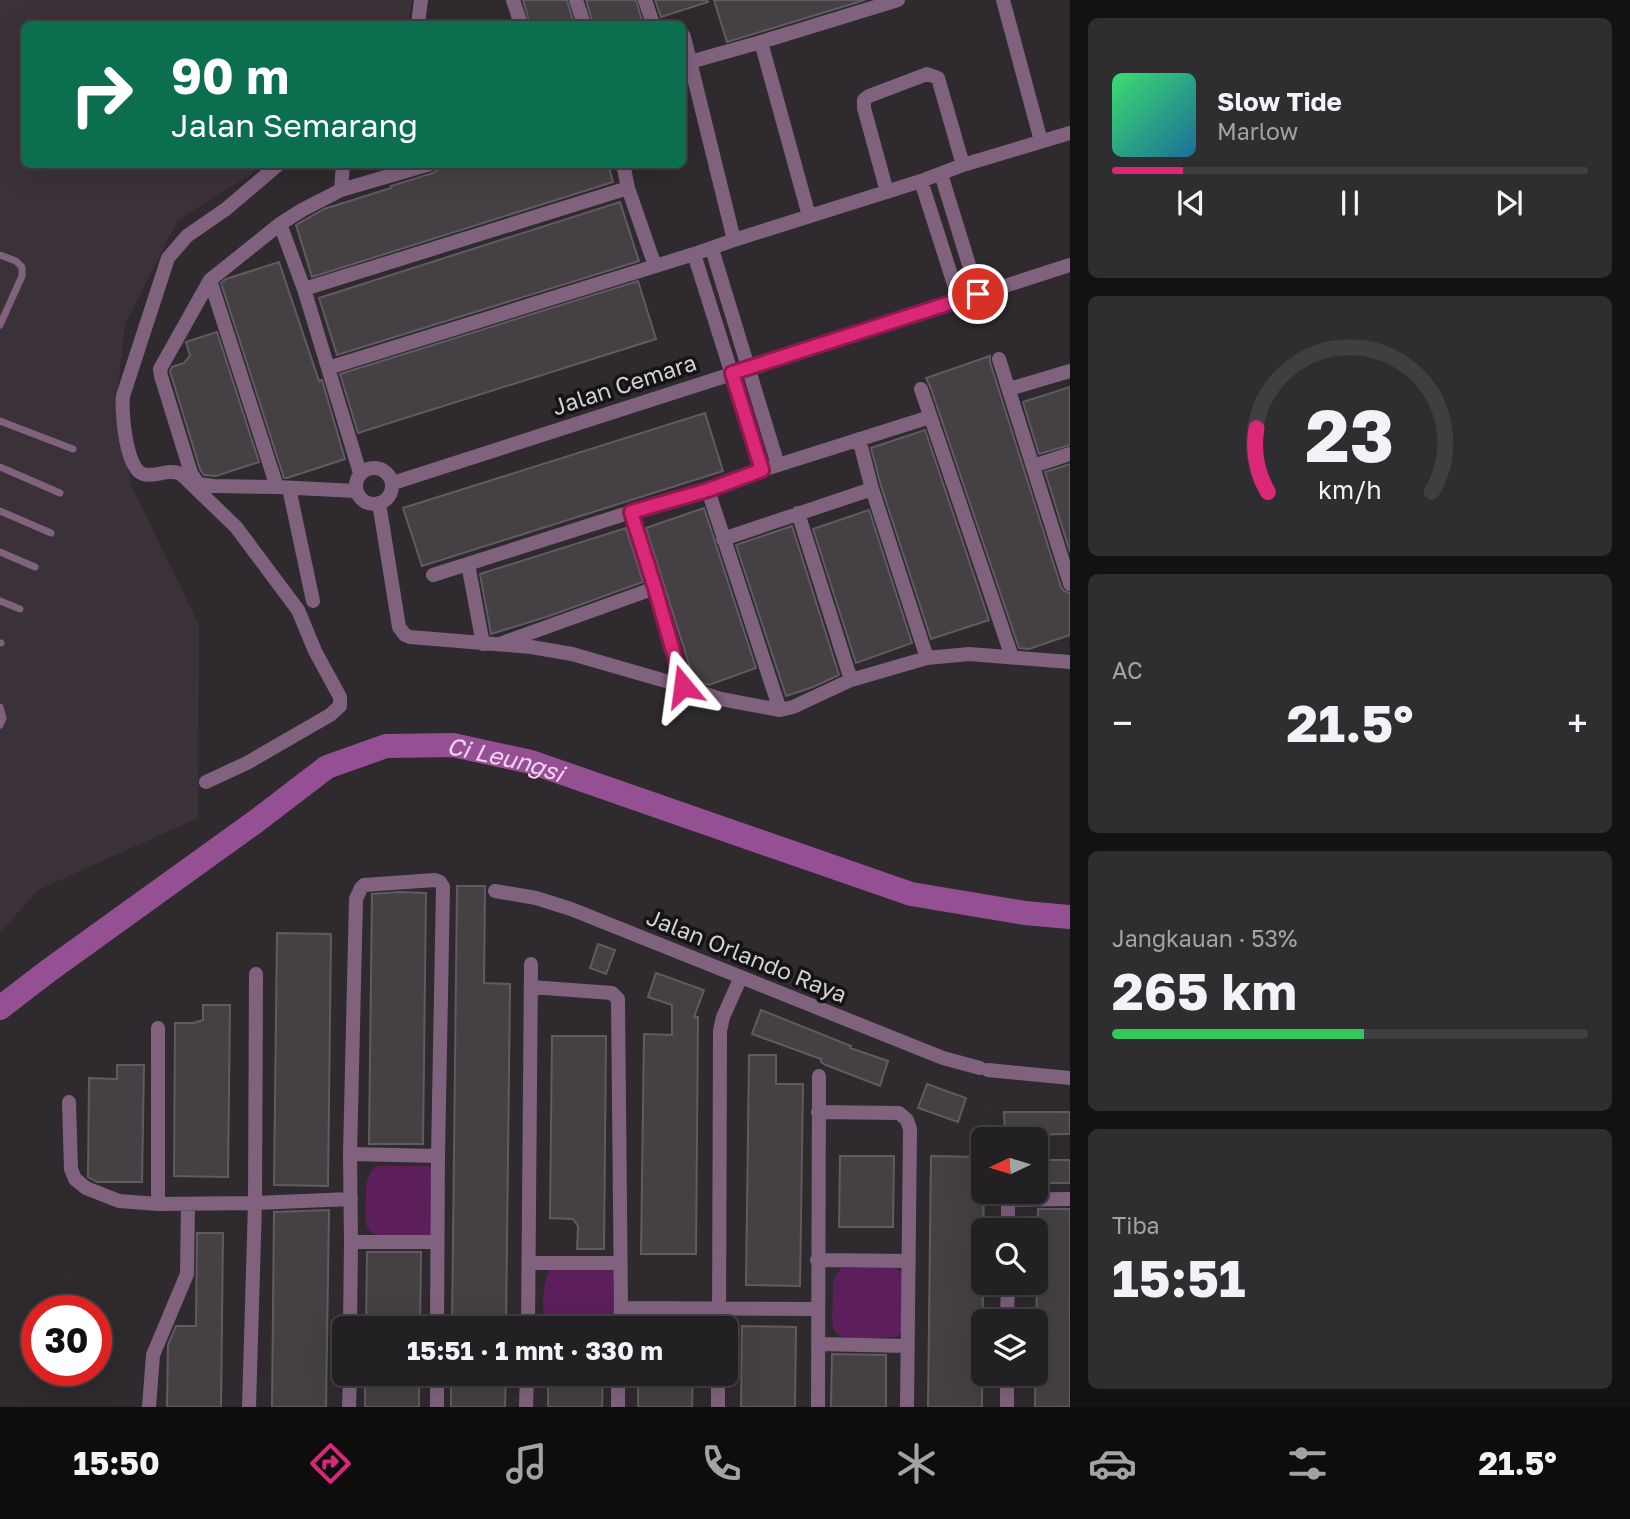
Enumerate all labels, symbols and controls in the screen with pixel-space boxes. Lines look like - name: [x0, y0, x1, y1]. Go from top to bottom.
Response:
- text: 90 m: [171, 46, 289, 105]
- icon: right: [56, 49, 147, 140]
- text: Slow Tide: [1217, 86, 1342, 117]
- text: Jalan Semarang: [171, 106, 418, 144]
- text: Marlow: [1217, 117, 1298, 145]
- icon: previous: [1172, 184, 1210, 222]
- icon: pause: [1331, 184, 1369, 222]
- icon: next: [1490, 184, 1528, 222]
- pin: [948, 264, 1008, 324]
- icon: arrive: [959, 275, 997, 313]
- street label: Jalan Cemara: [548, 347, 700, 421]
- text: 23: [1306, 391, 1394, 478]
- text: km/h: [1318, 473, 1382, 504]
- position arrow: [646, 649, 720, 723]
- text: AC: [1112, 656, 1143, 684]
- text: 21.5°: [1286, 691, 1414, 753]
- text: −: [1112, 700, 1133, 745]
- text: +: [1567, 700, 1588, 745]
- water label: Ci Leungsi: [444, 730, 570, 788]
- street label: Jalan Orlando Raya: [643, 902, 851, 1008]
- text: Jangkauan · 53%: [1112, 924, 1297, 952]
- text: 265 km: [1112, 959, 1297, 1021]
- north arrow: [971, 1127, 1048, 1204]
- map controls: [971, 1127, 1048, 1386]
- text: Tiba: [1112, 1211, 1160, 1239]
- button: search: [971, 1218, 1048, 1295]
- text: 15:51: [1112, 1246, 1246, 1308]
- speed limit sign: 30: [21, 1295, 112, 1386]
- button: layers: [971, 1309, 1048, 1386]
- text: 15:51 · 1 mnt · 330 m: [407, 1335, 663, 1366]
- icon: directions: [306, 1439, 355, 1488]
- icon: music: [502, 1439, 551, 1488]
- icon: phone: [697, 1439, 746, 1488]
- icon: climate: [892, 1439, 941, 1488]
- icon: car: [1088, 1439, 1137, 1488]
- icon: filters: [1283, 1439, 1332, 1488]
- text: 15:50: [73, 1444, 160, 1482]
- text: 21.5°: [1478, 1444, 1557, 1482]

